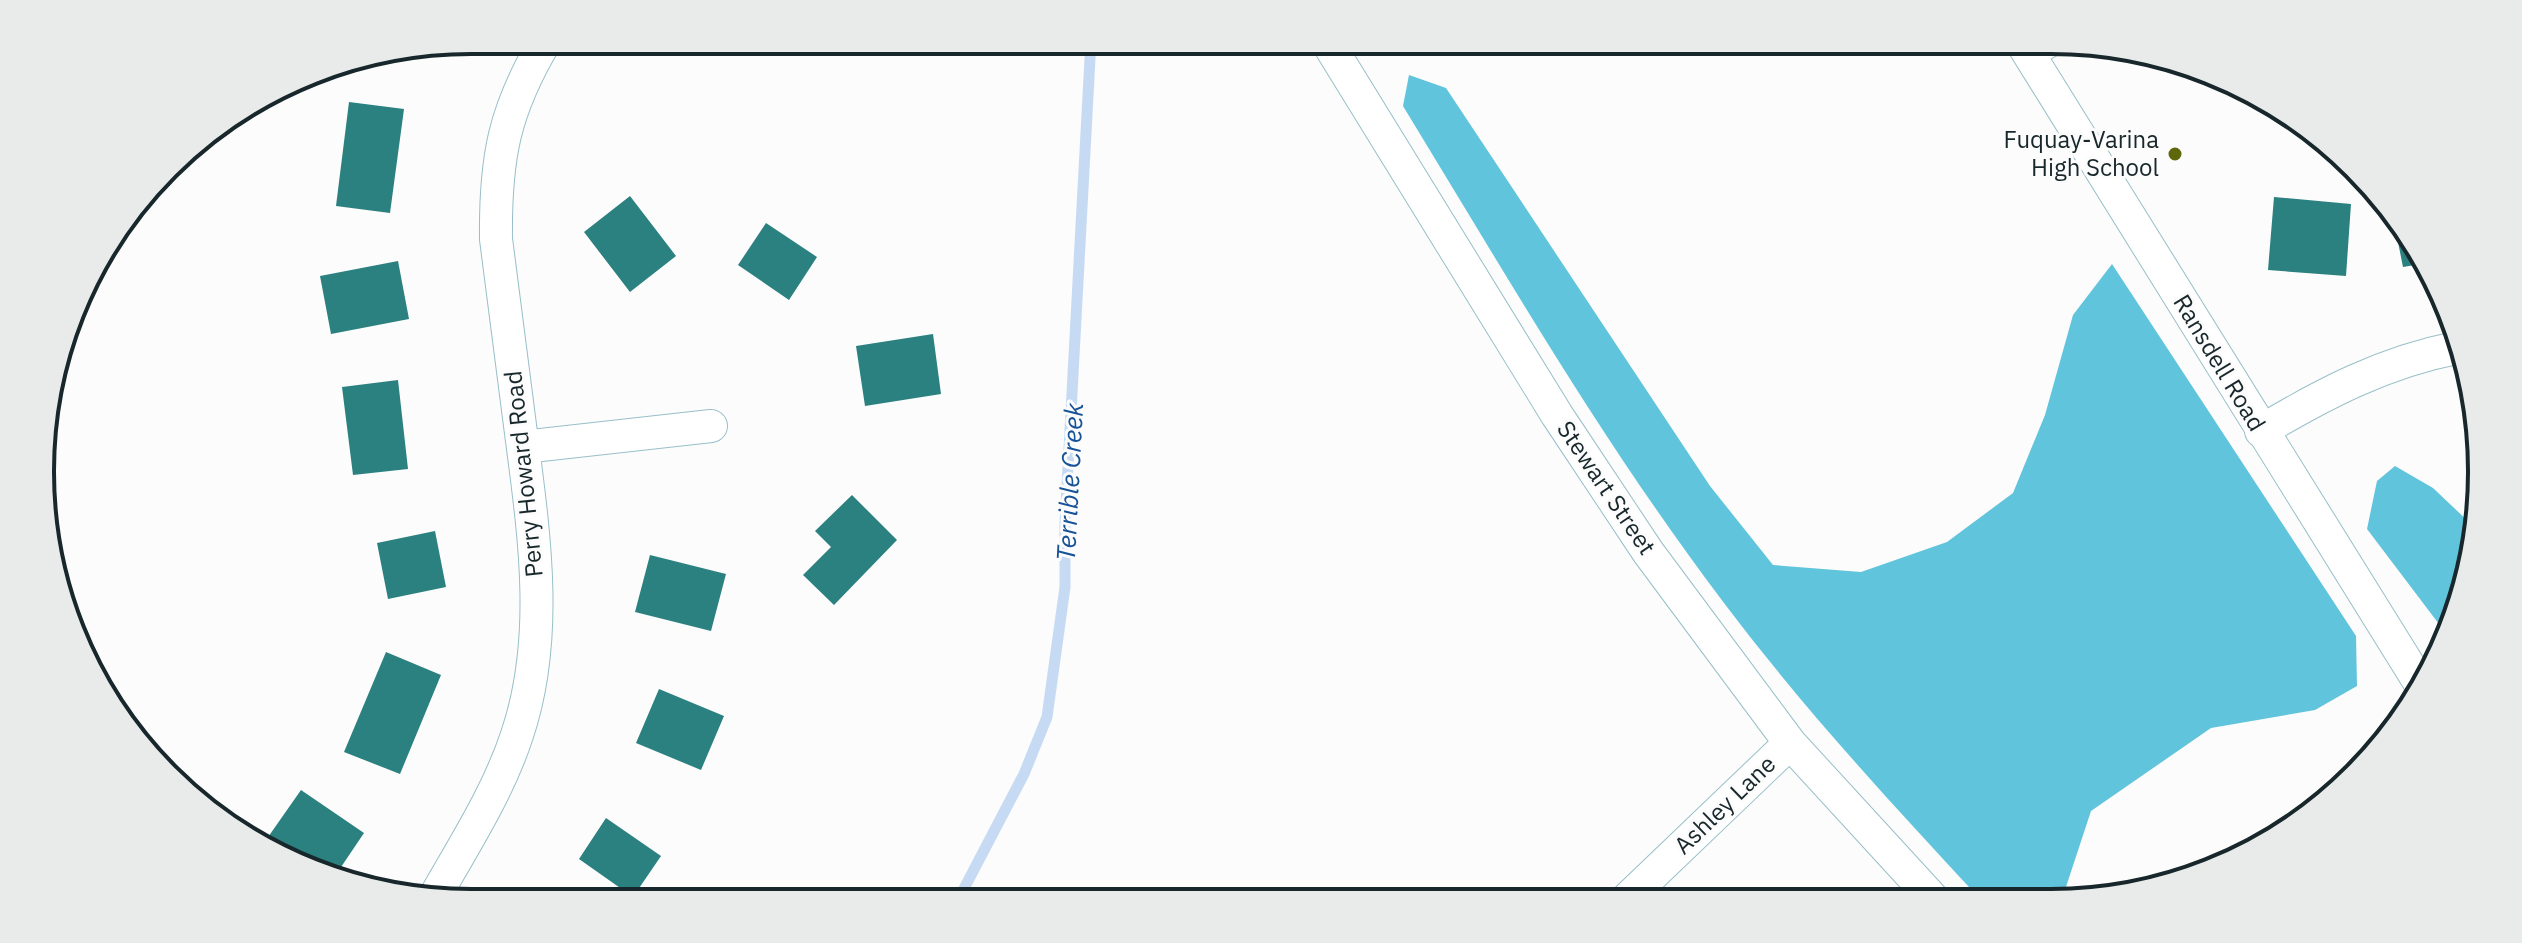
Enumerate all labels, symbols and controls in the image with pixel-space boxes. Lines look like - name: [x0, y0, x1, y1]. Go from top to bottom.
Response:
- place label: Fuquay-Varina High School: [2004, 123, 2159, 183]
- marker: Fuquay-Varina High School: [2166, 145, 2184, 163]
- street label: Ransdell Road: [2166, 288, 2273, 437]
- street label: Perry Howard Road: [496, 369, 550, 579]
- water label: Terrible Creek: [1048, 402, 1090, 562]
- street label: Stewart Street: [1550, 414, 1663, 561]
- street label: Ashley Lane: [1667, 748, 1782, 861]

